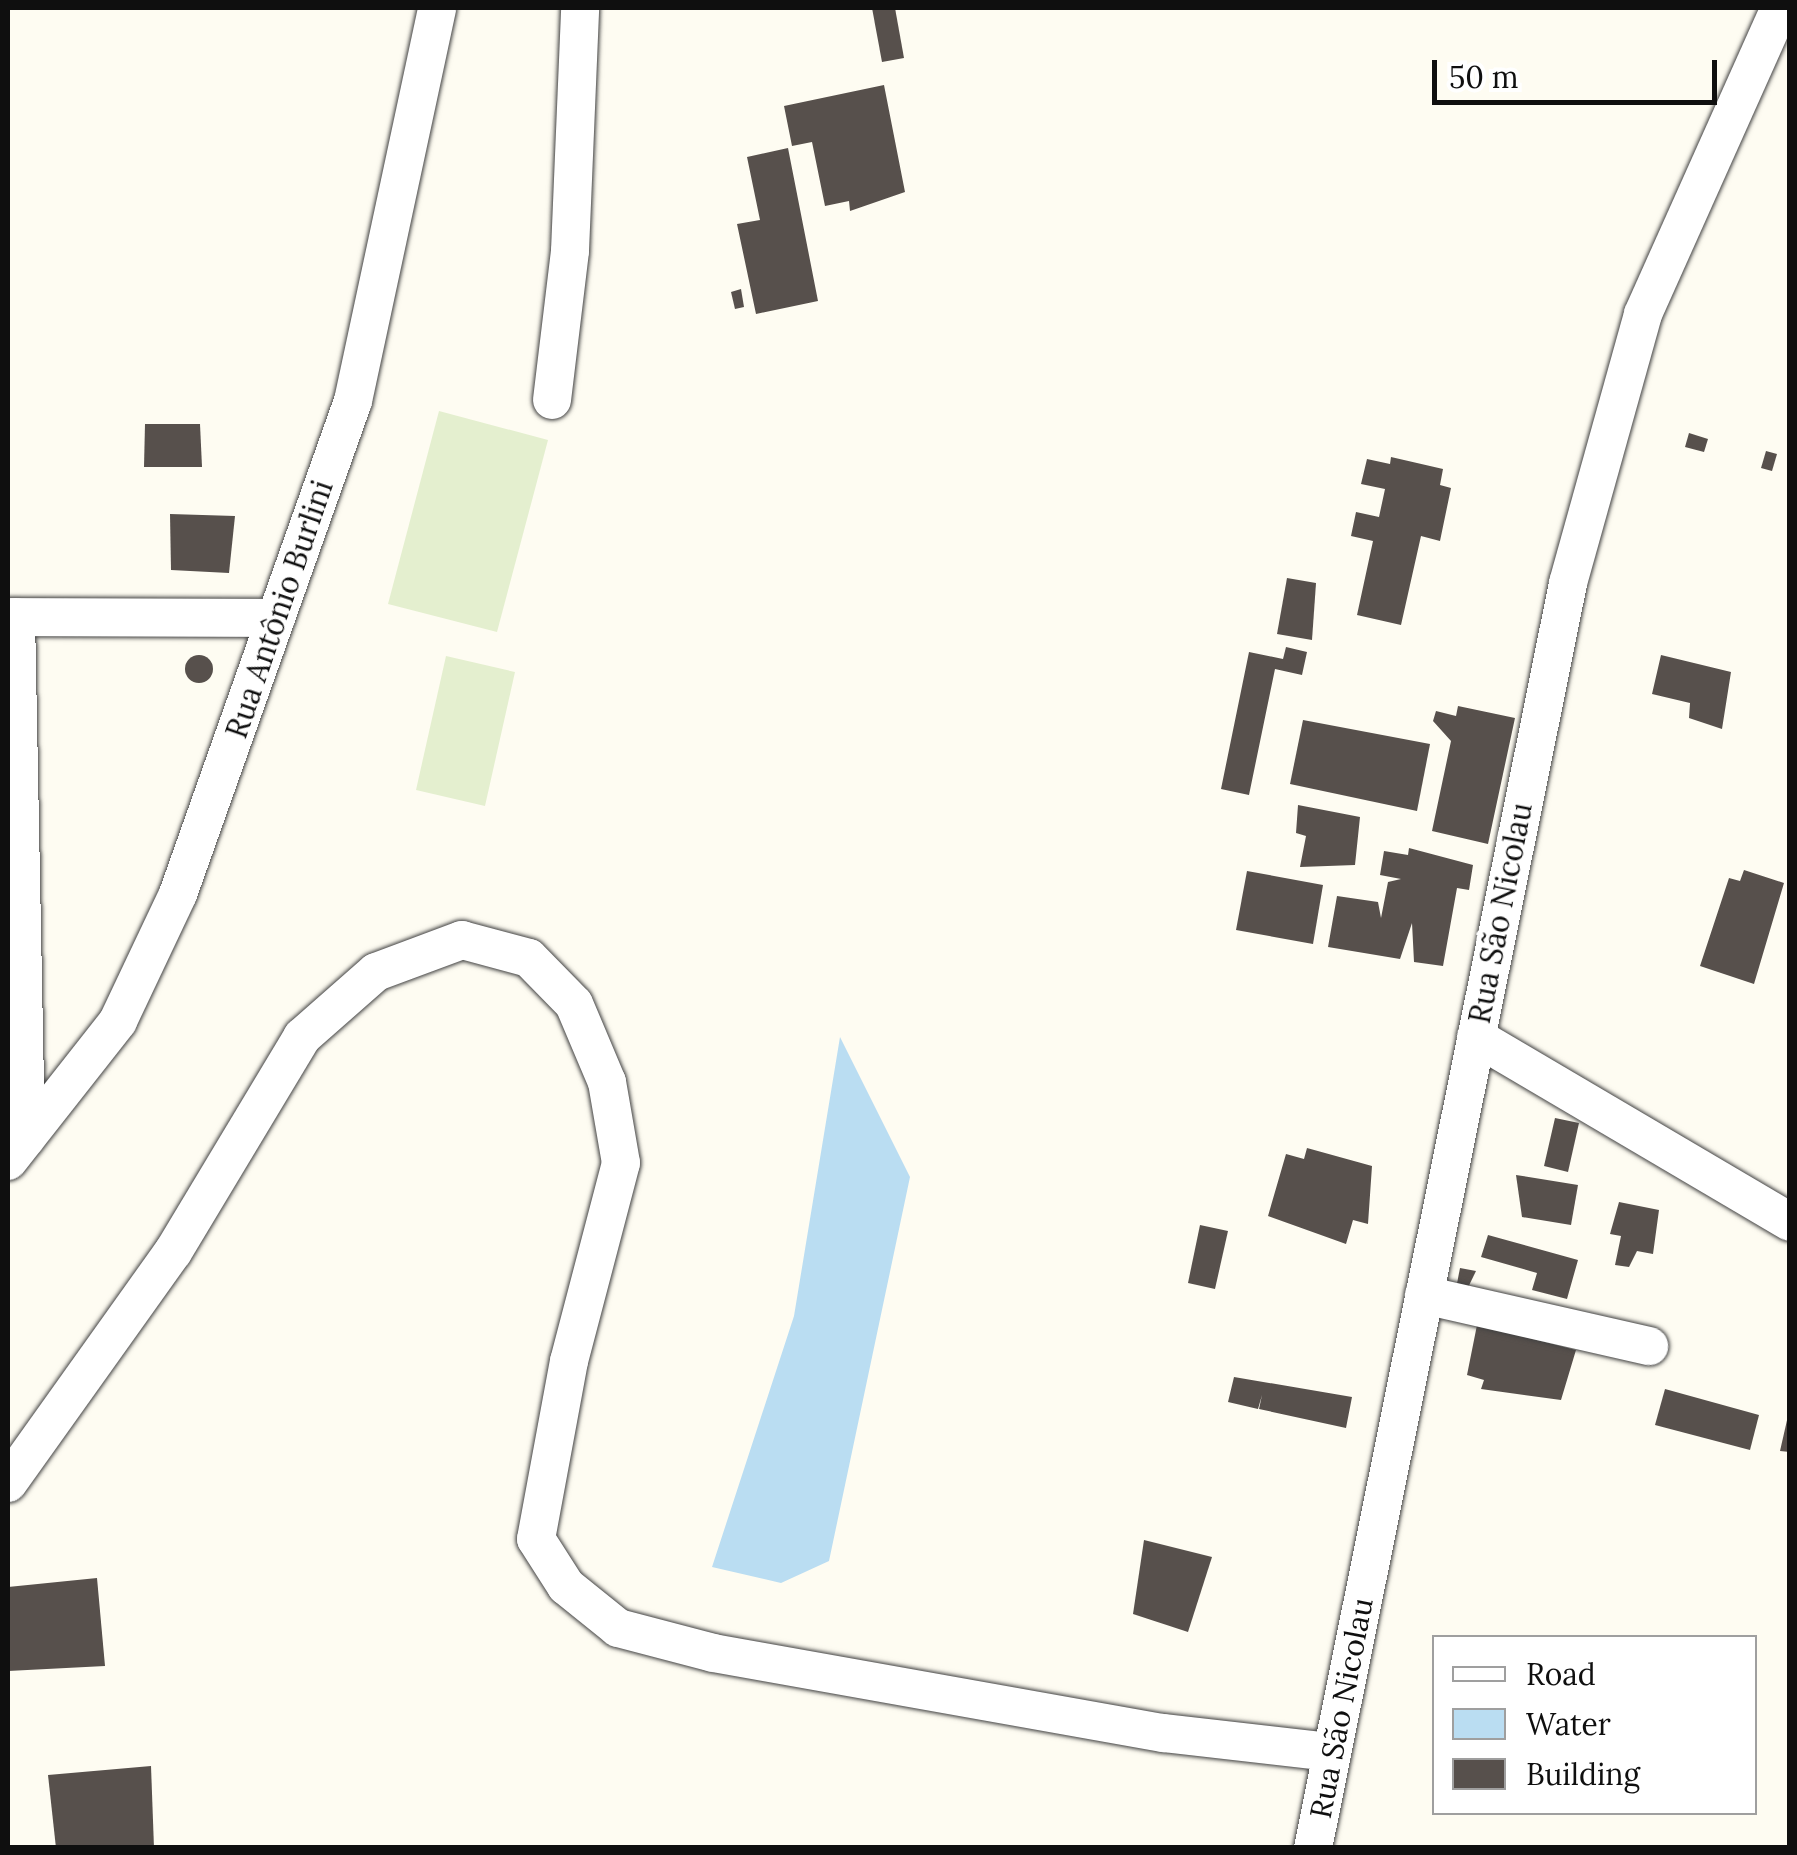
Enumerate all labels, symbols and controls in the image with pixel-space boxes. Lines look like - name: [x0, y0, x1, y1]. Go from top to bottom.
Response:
- scale bar: [1437, 40, 1722, 102]
- text: 50 m: [1449, 58, 1519, 96]
- street label: Rua Antônio Burlini: [218, 475, 340, 743]
- street label: Rua São Nicolau: [1461, 800, 1539, 1026]
- street label: Rua São Nicolau: [1302, 1595, 1380, 1821]
- legend: [1432, 1635, 1757, 1815]
- text: Road: [1526, 1655, 1596, 1693]
- text: Water: [1526, 1705, 1611, 1743]
- text: Building: [1526, 1755, 1640, 1793]

